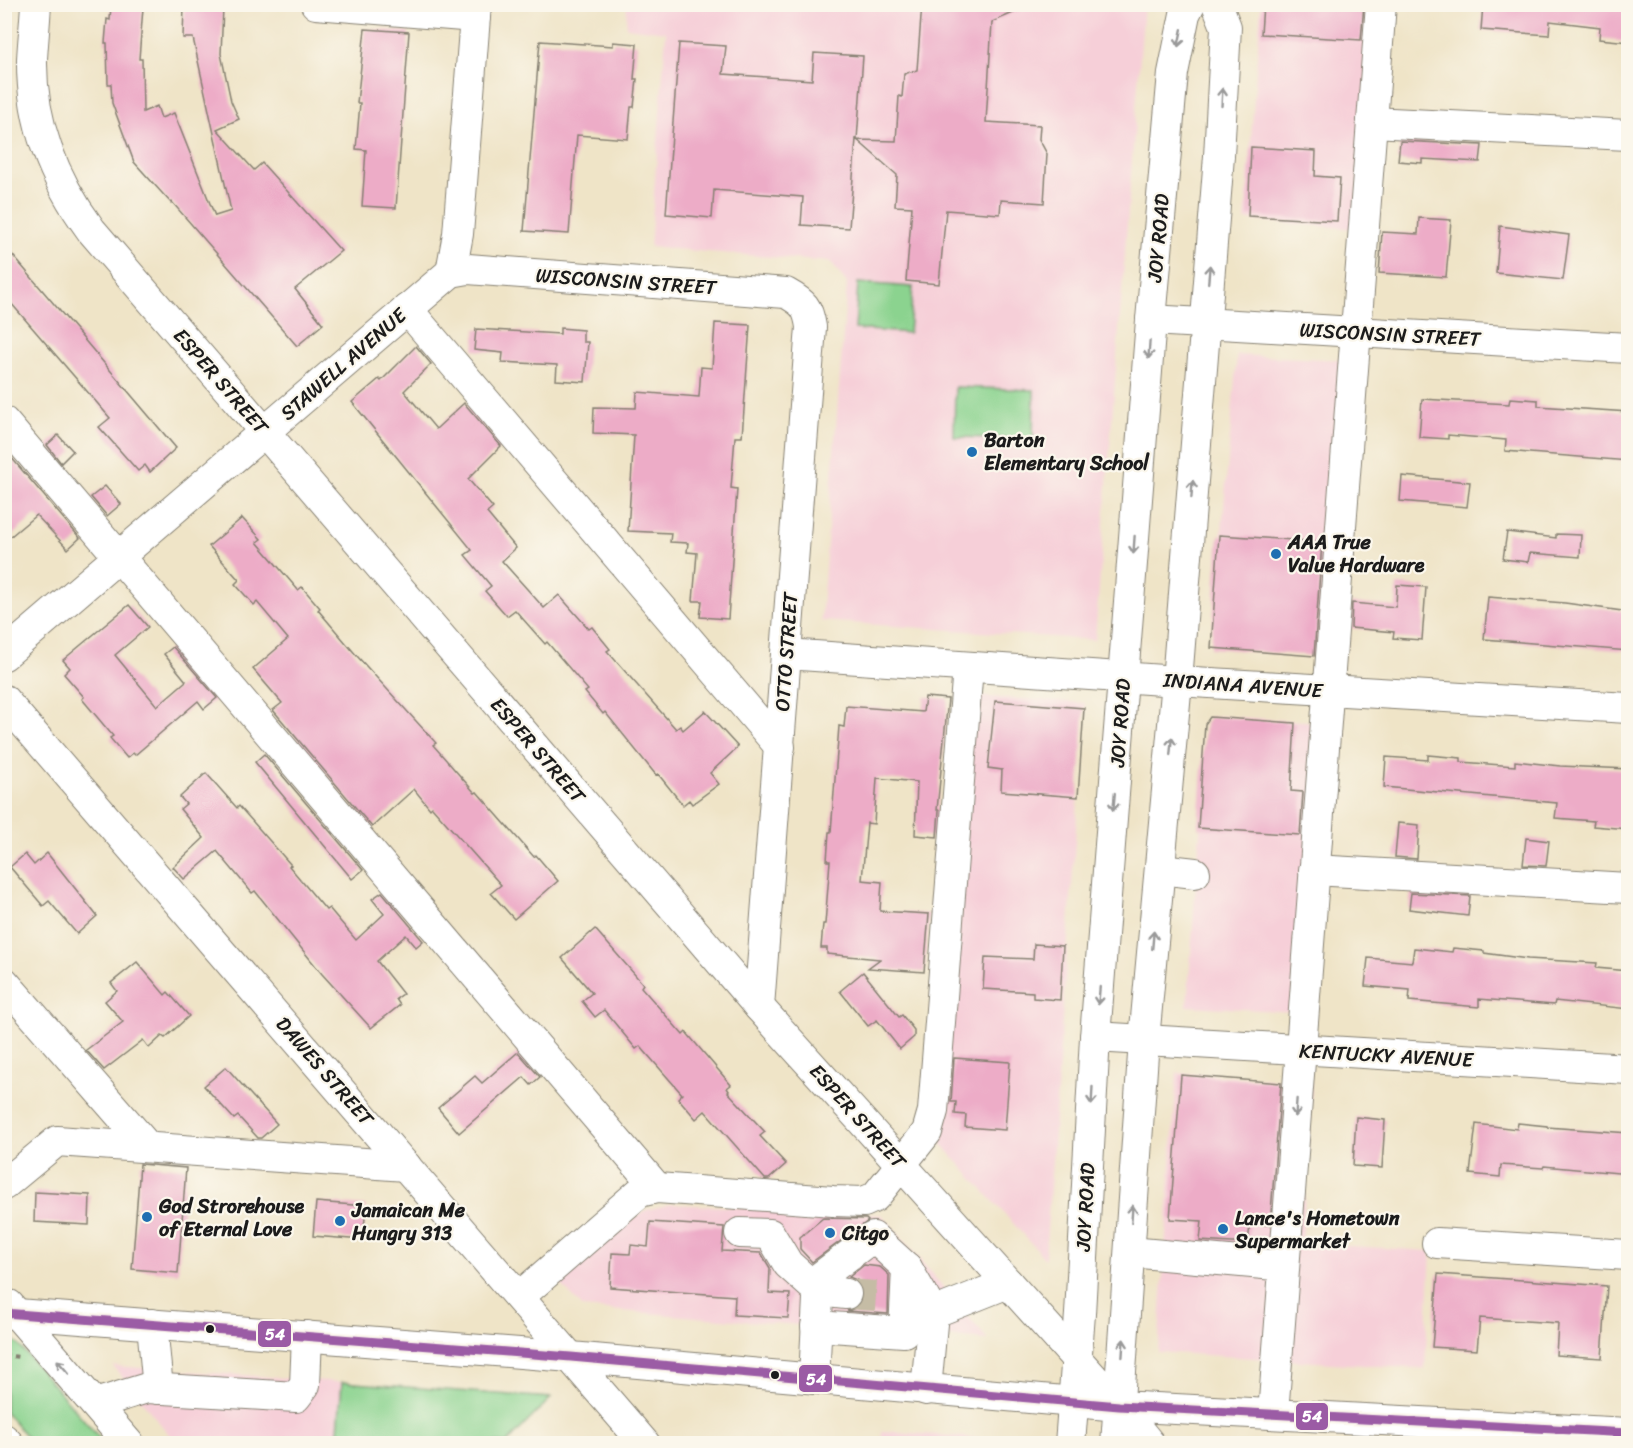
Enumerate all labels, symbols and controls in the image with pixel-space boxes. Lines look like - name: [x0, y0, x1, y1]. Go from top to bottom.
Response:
- one-way arrow: [1174, 28, 1185, 48]
- one-way arrow: [1217, 88, 1228, 108]
- street label: JOY ROAD: [1137, 192, 1180, 285]
- street label: WISCONSIN STREET: [534, 258, 719, 305]
- one-way arrow: [1204, 264, 1215, 284]
- street label: STAWELL AVENUE: [272, 298, 416, 430]
- street label: WISCONSIN STREET: [1299, 312, 1483, 357]
- street label: ESPER STREET: [164, 320, 278, 444]
- one-way arrow: [1143, 340, 1154, 360]
- place label: Barton Elementary School: [984, 423, 1150, 481]
- marker: Barton Elementary School: [965, 445, 979, 459]
- one-way arrow: [1187, 480, 1198, 499]
- place label: AAA True Value Hardware: [1287, 525, 1425, 583]
- one-way arrow: [1128, 534, 1139, 554]
- marker: AAA True Value Hardware: [1269, 547, 1283, 561]
- street label: OTTO STREET: [765, 590, 808, 713]
- street label: INDIANA AVENUE: [1161, 662, 1326, 709]
- street label: JOY ROAD: [1100, 678, 1141, 769]
- street label: ESPER STREET: [481, 689, 595, 813]
- one-way arrow: [1166, 737, 1177, 757]
- one-way arrow: [1108, 791, 1119, 811]
- one-way arrow: [1148, 931, 1159, 951]
- one-way arrow: [1093, 986, 1104, 1006]
- street label: DAWES STREET: [267, 1008, 384, 1136]
- street label: KENTUCKY AVENUE: [1298, 1033, 1476, 1078]
- street label: ESPER STREET: [800, 1056, 916, 1179]
- one-way arrow: [1086, 1085, 1097, 1105]
- one-way arrow: [1290, 1098, 1301, 1118]
- street label: JOY ROAD: [1066, 1162, 1105, 1253]
- place label: God Strorehouse of Eternal Love: [158, 1189, 304, 1247]
- place label: Jamaican Me Hungry 313: [351, 1193, 466, 1251]
- place label: Lance's Hometown Supermarket: [1234, 1201, 1400, 1259]
- one-way arrow: [1127, 1205, 1138, 1224]
- marker: God Strorehouse of Eternal Love: [140, 1210, 154, 1224]
- marker: Jamaican Me Hungry 313: [333, 1214, 347, 1228]
- place label: Citgo: [841, 1216, 890, 1251]
- marker: Lance's Hometown Supermarket: [1216, 1222, 1230, 1236]
- marker: Citgo: [823, 1226, 837, 1240]
- line badge: 54: [257, 1320, 292, 1348]
- text: 54: [265, 1320, 285, 1349]
- unlabelled marker: [204, 1323, 216, 1335]
- one-way arrow: [1118, 1338, 1129, 1358]
- one-way arrow: [56, 1360, 70, 1375]
- line badge: 54: [798, 1364, 833, 1393]
- text: 54: [806, 1365, 826, 1394]
- unlabelled marker: [769, 1369, 781, 1381]
- line badge: 54: [1295, 1402, 1329, 1431]
- text: 54: [1302, 1402, 1322, 1431]

